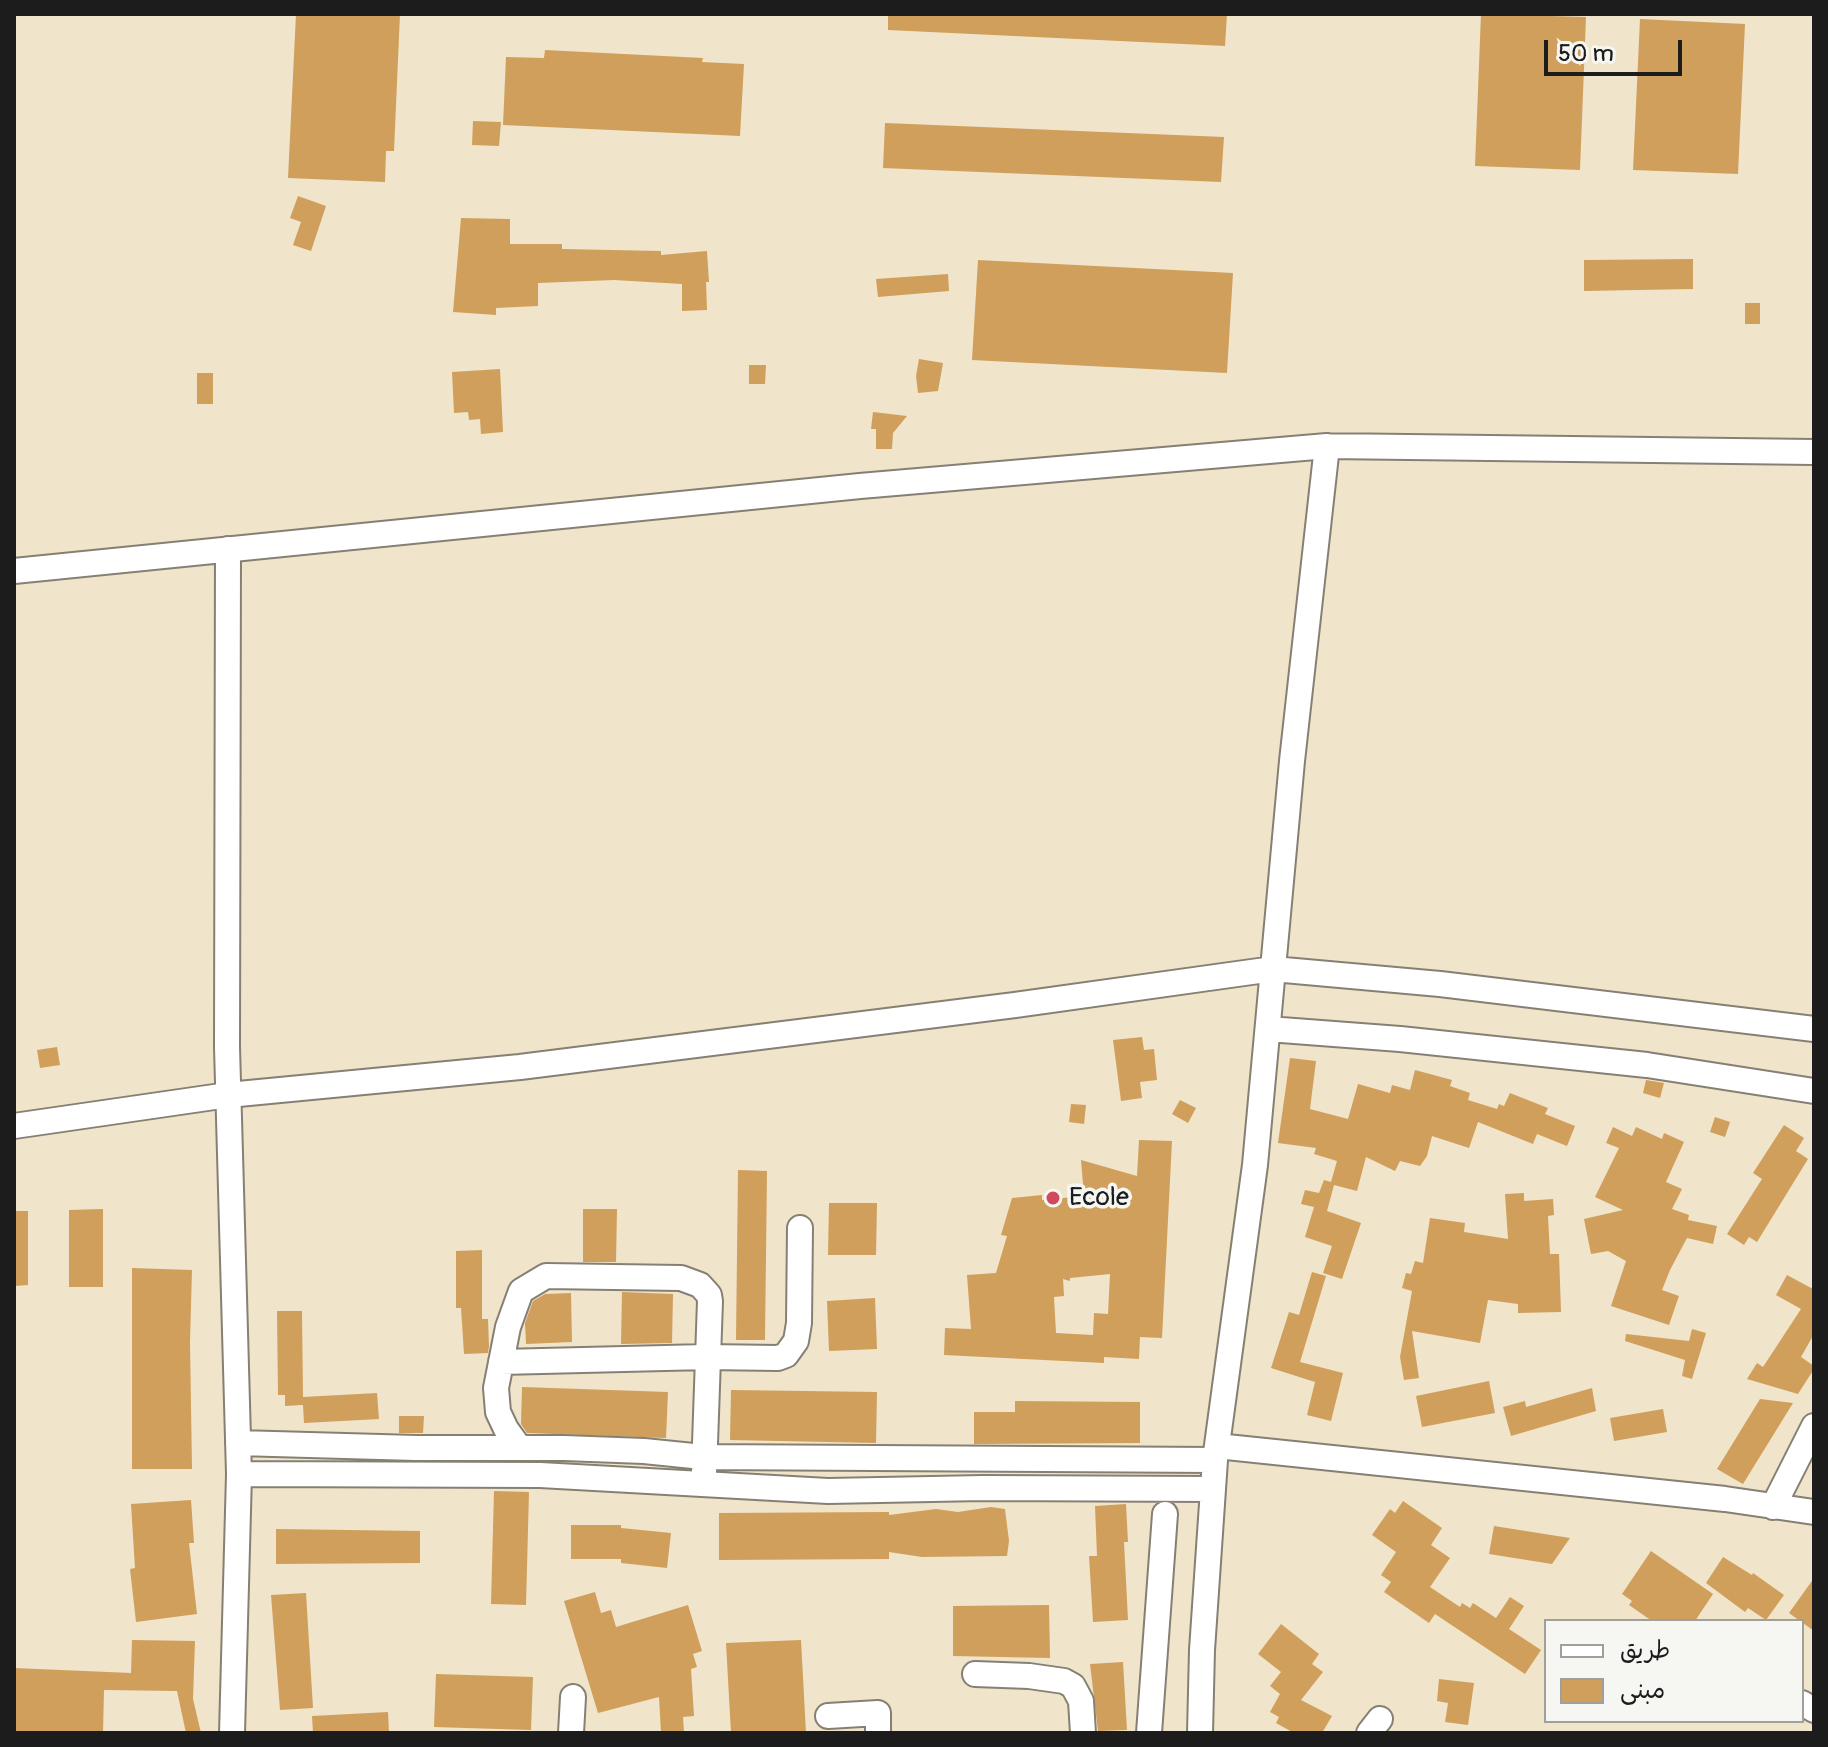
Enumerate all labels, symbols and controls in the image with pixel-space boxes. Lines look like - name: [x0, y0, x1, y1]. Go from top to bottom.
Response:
- scale bar: [1548, 24, 1686, 74]
- text: 50 m: [1558, 39, 1614, 68]
- place label: Ecole: [1069, 1182, 1129, 1214]
- marker: Ecole: [1044, 1189, 1062, 1207]
- legend: [1544, 1619, 1804, 1723]
- text: طريق: [1620, 1636, 1670, 1665]
- text: مبنى: [1620, 1676, 1665, 1705]

